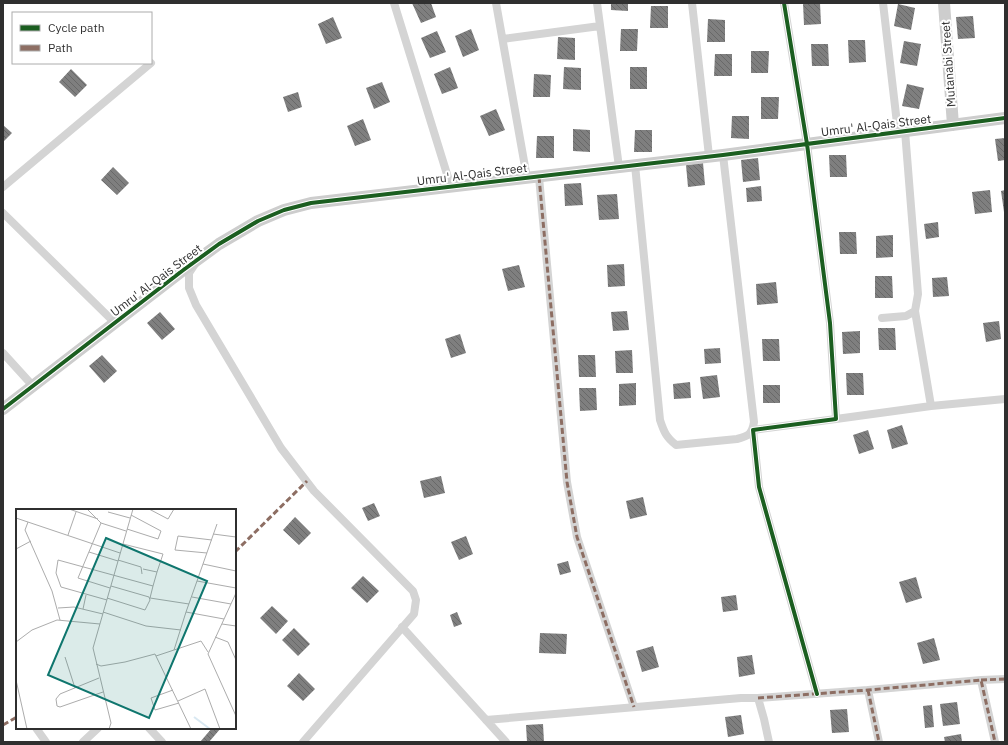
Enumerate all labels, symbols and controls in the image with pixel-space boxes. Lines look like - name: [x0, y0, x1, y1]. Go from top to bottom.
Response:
- legend: [12, 12, 152, 64]
- text: Cycle path: [48, 20, 105, 35]
- street label: Mutanabi Street: [938, 21, 958, 107]
- text: Path: [48, 40, 73, 55]
- street label: Umru' Al-Qais Street: [820, 111, 932, 139]
- street label: Umru' Al-Qais Street: [416, 160, 528, 188]
- street label: Umru' Al-Qais Street: [107, 241, 205, 319]
- inset map: [16, 509, 236, 729]

